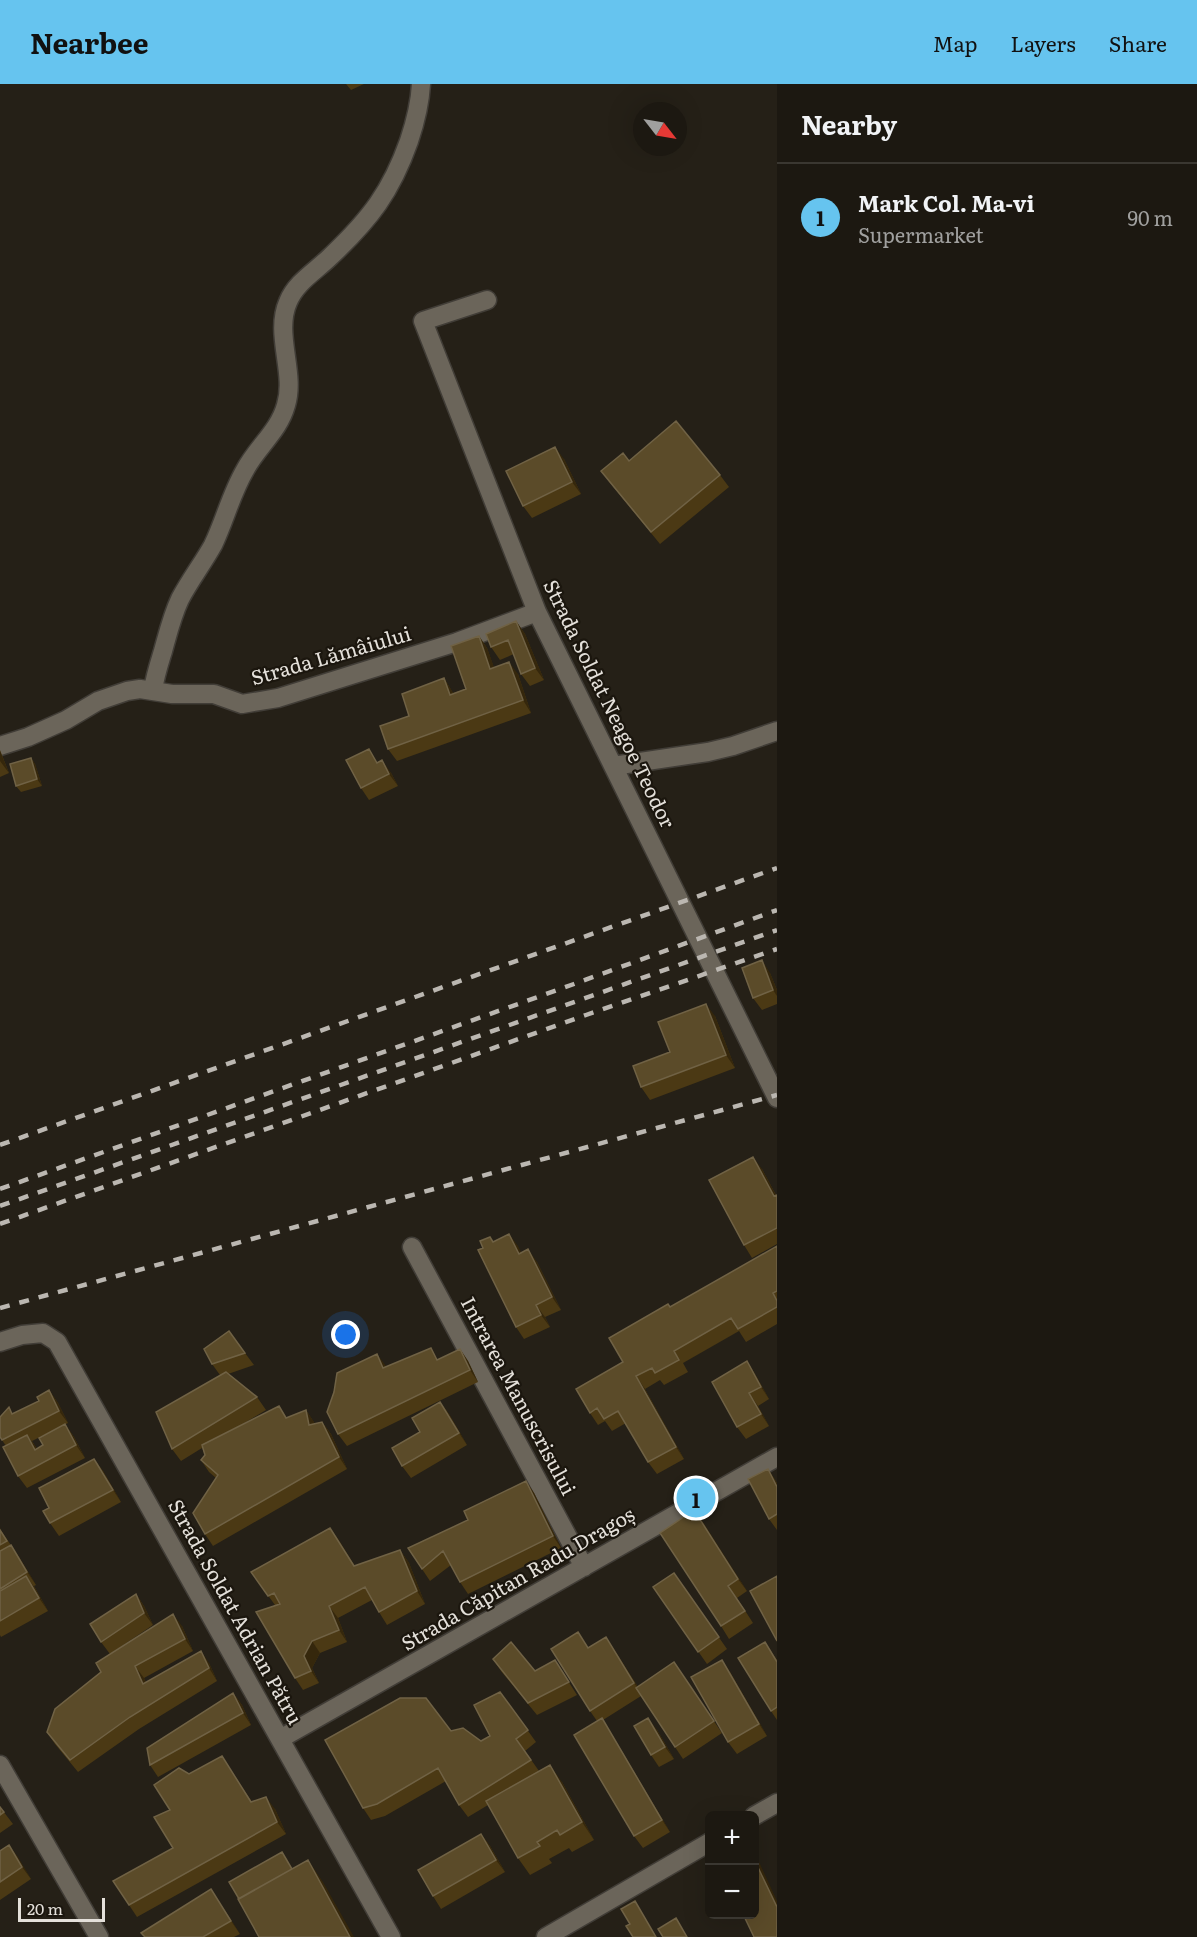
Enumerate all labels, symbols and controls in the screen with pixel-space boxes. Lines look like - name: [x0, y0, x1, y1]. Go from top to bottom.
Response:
- text: Nearbee: [30, 21, 149, 63]
- text: Map: [933, 27, 978, 58]
- text: Layers: [1011, 27, 1076, 58]
- text: Share: [1109, 27, 1167, 58]
- north arrow: [633, 102, 687, 156]
- text: Nearby: [801, 104, 897, 143]
- text: Mark Col. Ma-vi: [858, 186, 1034, 219]
- text: 1: [816, 202, 825, 232]
- text: 90 m: [1128, 202, 1173, 232]
- text: Supermarket: [858, 219, 984, 249]
- street label: Strada Soldat Neagoe Teodor: [537, 574, 684, 833]
- street label: Strada Lămâiului: [247, 617, 414, 691]
- street label: Intrarea Manuscrisului: [455, 1290, 585, 1500]
- your location: [331, 1320, 360, 1349]
- pin: 1: [676, 1476, 716, 1520]
- street label: Strada Soldat Adrian Pătru: [162, 1493, 312, 1730]
- street label: Strada Căpitan Radu Dragoș: [395, 1498, 639, 1657]
- map controls: [705, 1811, 759, 1919]
- button: +: [705, 1811, 759, 1865]
- button: −: [705, 1865, 759, 1919]
- scale bar: [18, 1895, 105, 1922]
- text: 20 m: [27, 1896, 63, 1920]

